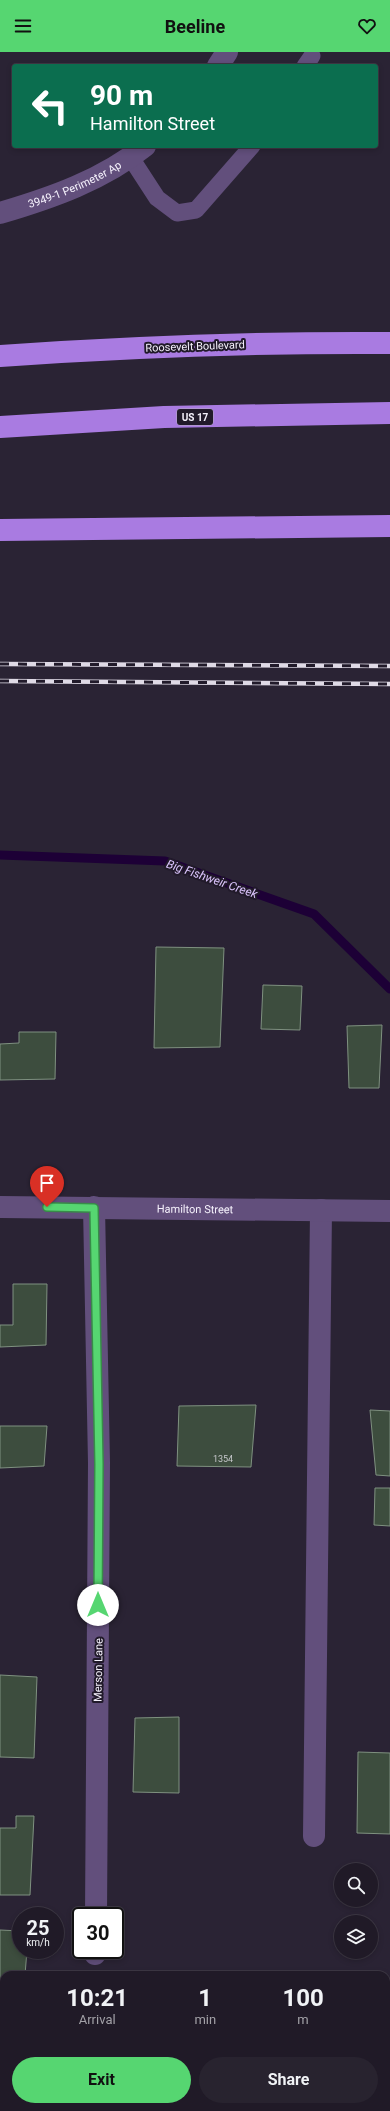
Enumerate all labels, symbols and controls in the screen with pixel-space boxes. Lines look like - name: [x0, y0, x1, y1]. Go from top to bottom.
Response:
- icon: menu: [12, 15, 34, 37]
- icon: heart: [356, 15, 378, 37]
- text: Beeline: [165, 16, 225, 37]
- text: 90 m: [90, 79, 153, 112]
- icon: left: [24, 80, 76, 132]
- text: Hamilton Street: [90, 113, 215, 134]
- street label: 3949-1 Perimeter Ap: [26, 159, 124, 211]
- street label: Roosevelt Boulevard: [145, 338, 245, 355]
- road number: US 17: [177, 409, 213, 425]
- water label: Big Fishweir Creek: [165, 857, 260, 902]
- pin: [30, 1166, 64, 1207]
- icon: arrive: [36, 1172, 58, 1194]
- street label: Hamilton Street: [157, 1203, 234, 1216]
- house number: 1354: [213, 1454, 233, 1464]
- position arrow: [77, 1584, 119, 1626]
- street label: Merson Lane: [91, 1638, 106, 1702]
- map controls: [334, 1863, 378, 1959]
- button: search: [334, 1863, 378, 1907]
- speed limit sign: 30: [72, 1907, 124, 1959]
- button: layers: [334, 1915, 378, 1959]
- text: 25: [27, 1916, 49, 1940]
- text: km/h: [26, 1937, 50, 1948]
- text: 10:21: [66, 1984, 128, 2012]
- text: 1: [198, 1984, 212, 2012]
- text: 100: [282, 1984, 324, 2012]
- text: Arrival: [79, 2012, 116, 2027]
- text: min: [194, 2012, 216, 2027]
- text: m: [297, 2012, 309, 2027]
- button: Exit: [12, 2057, 191, 2103]
- button: Share: [199, 2057, 378, 2103]

